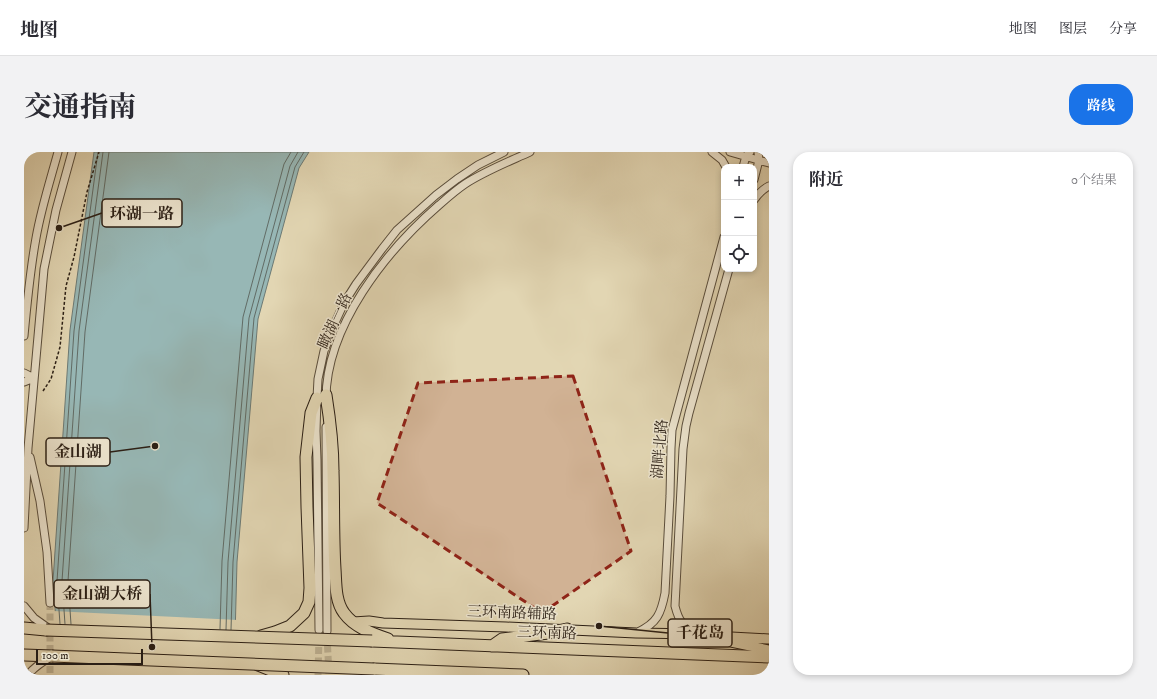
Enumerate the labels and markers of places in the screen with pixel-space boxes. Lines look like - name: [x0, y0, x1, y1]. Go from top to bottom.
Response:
- callout: 环湖一路: [102, 199, 182, 227]
- callout: 金山湖: [46, 438, 110, 466]
- callout: 金山湖大桥: [54, 580, 150, 608]
- callout: 千花岛: [668, 619, 732, 647]

